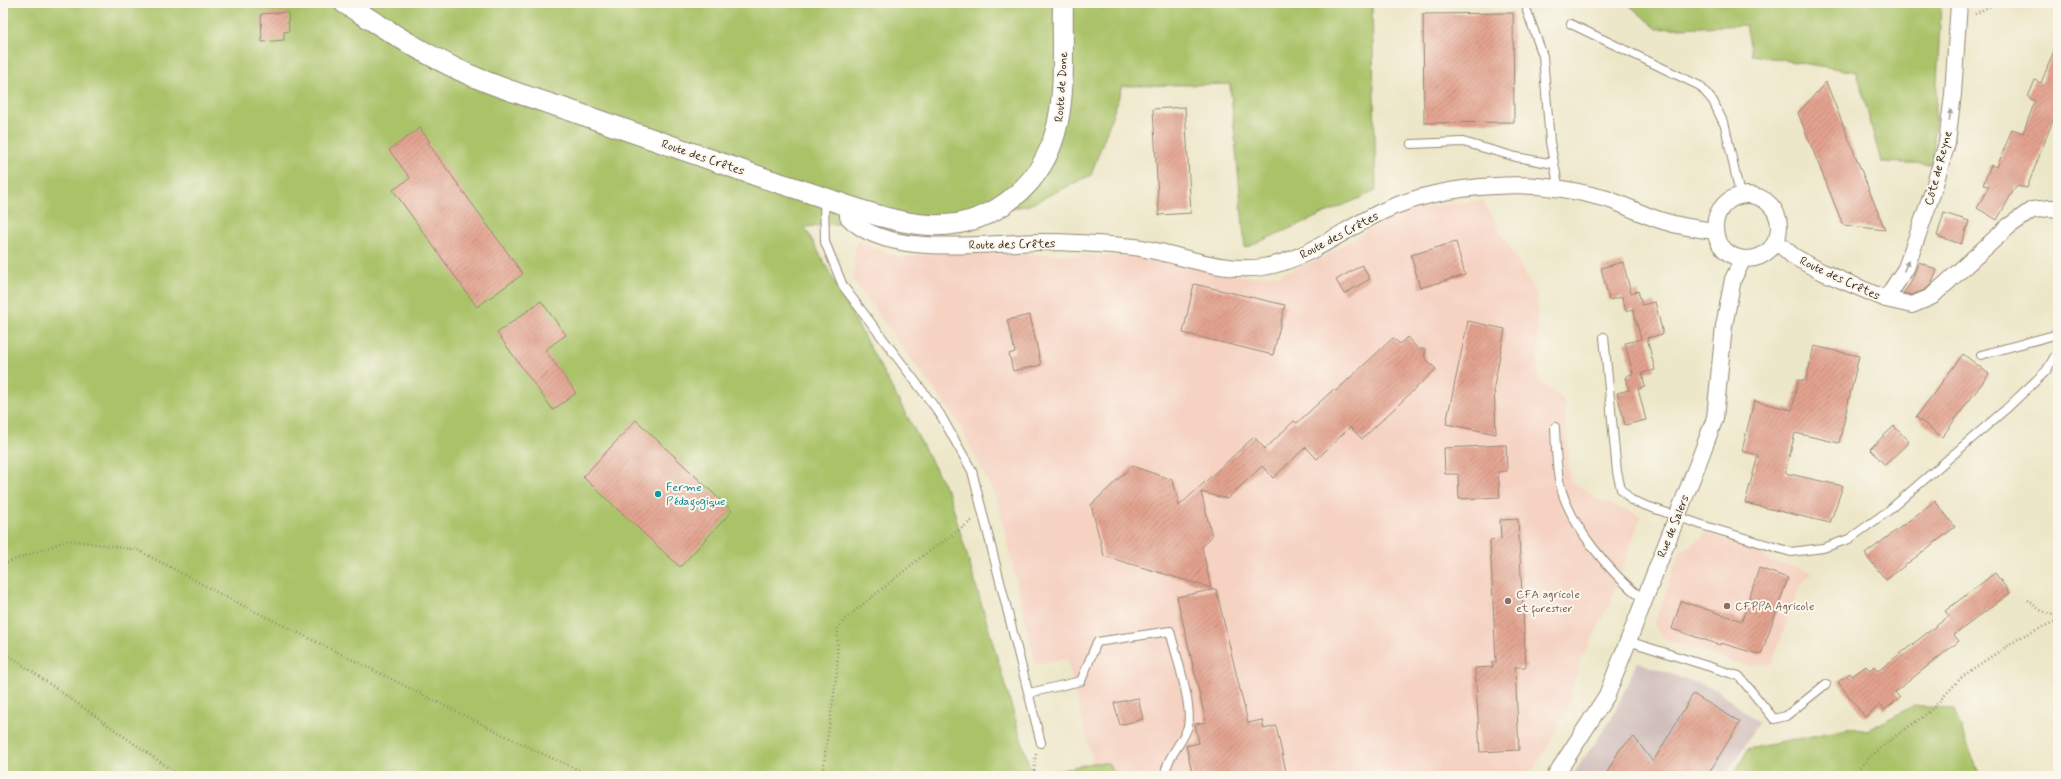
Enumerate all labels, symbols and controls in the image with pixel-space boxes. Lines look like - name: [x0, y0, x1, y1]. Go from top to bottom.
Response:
- street label: Route de Done: [1052, 51, 1072, 123]
- one-way arrow: [1947, 109, 1953, 121]
- street label: Côte de Reyne: [1921, 129, 1957, 207]
- street label: Route des Crêtes: [659, 136, 746, 180]
- street label: Route des Crêtes: [1297, 208, 1382, 263]
- street label: Route des Crêtes: [968, 236, 1056, 254]
- street label: Route des Crêtes: [1797, 253, 1882, 304]
- one-way arrow: [1903, 260, 1909, 272]
- place label: Ferme Pédagogique: [666, 480, 725, 511]
- marker: Ferme Pédagogique: [653, 489, 663, 499]
- street label: Rue de Salers: [1654, 493, 1694, 560]
- place label: CFA agricole et forestier: [1516, 587, 1580, 618]
- marker: CFA agricole et forestier: [1503, 596, 1513, 606]
- place label: CFPPA Agricole: [1735, 599, 1814, 615]
- marker: CFPPA Agricole: [1722, 601, 1732, 611]

